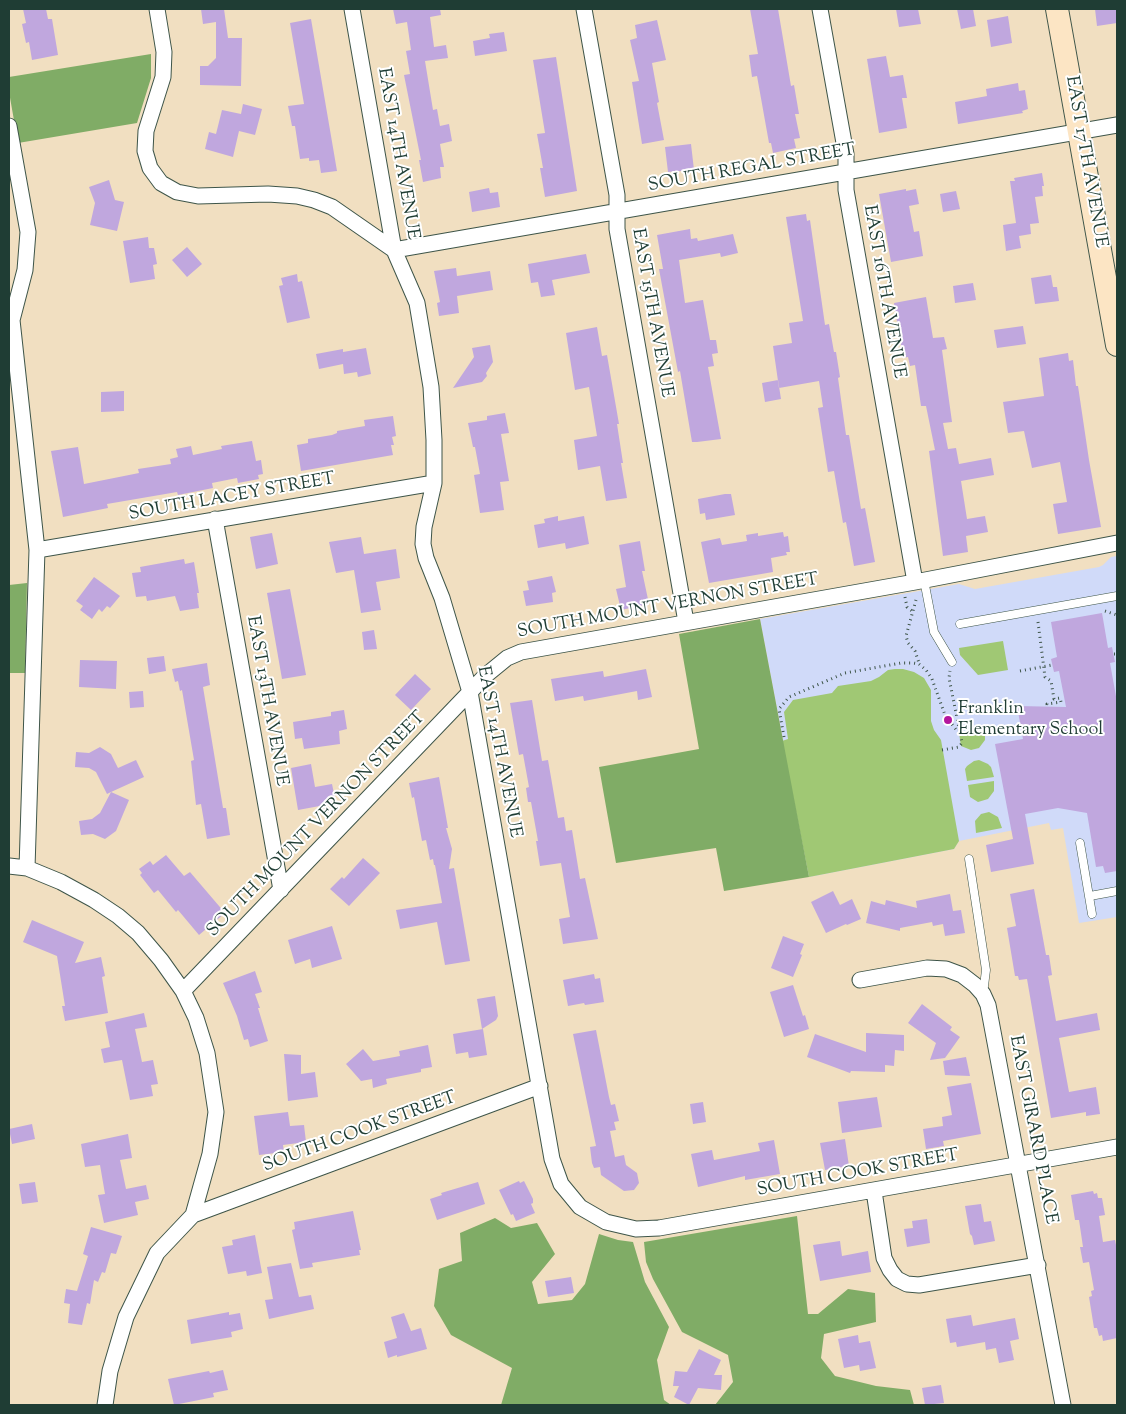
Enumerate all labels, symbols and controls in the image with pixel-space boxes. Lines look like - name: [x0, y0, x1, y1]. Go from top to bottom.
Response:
- street label: EAST 14TH AVENUE: [371, 66, 423, 242]
- street label: EAST 17TH AVENUE: [1059, 74, 1111, 250]
- street label: SOUTH REGAL STREET: [647, 140, 857, 198]
- street label: EAST 16TH AVENUE: [857, 204, 909, 380]
- street label: EAST 15TH AVENUE: [625, 227, 677, 399]
- street label: SOUTH LACEY STREET: [127, 469, 337, 527]
- street label: SOUTH MOUNT VERNON STREET: [516, 570, 820, 644]
- street label: EAST 13TH AVENUE: [240, 614, 292, 788]
- street label: EAST 14TH AVENUE: [471, 664, 525, 840]
- place label: Franklin Elementary School: [958, 699, 1103, 742]
- street label: SOUTH MOUNT VERNON STREET: [203, 708, 431, 942]
- marker: Franklin Elementary School: [942, 714, 954, 726]
- street label: EAST GIRARD PLACE: [1003, 1034, 1061, 1226]
- street label: SOUTH COOK STREET: [260, 1088, 460, 1178]
- street label: SOUTH COOK STREET: [756, 1146, 960, 1202]

